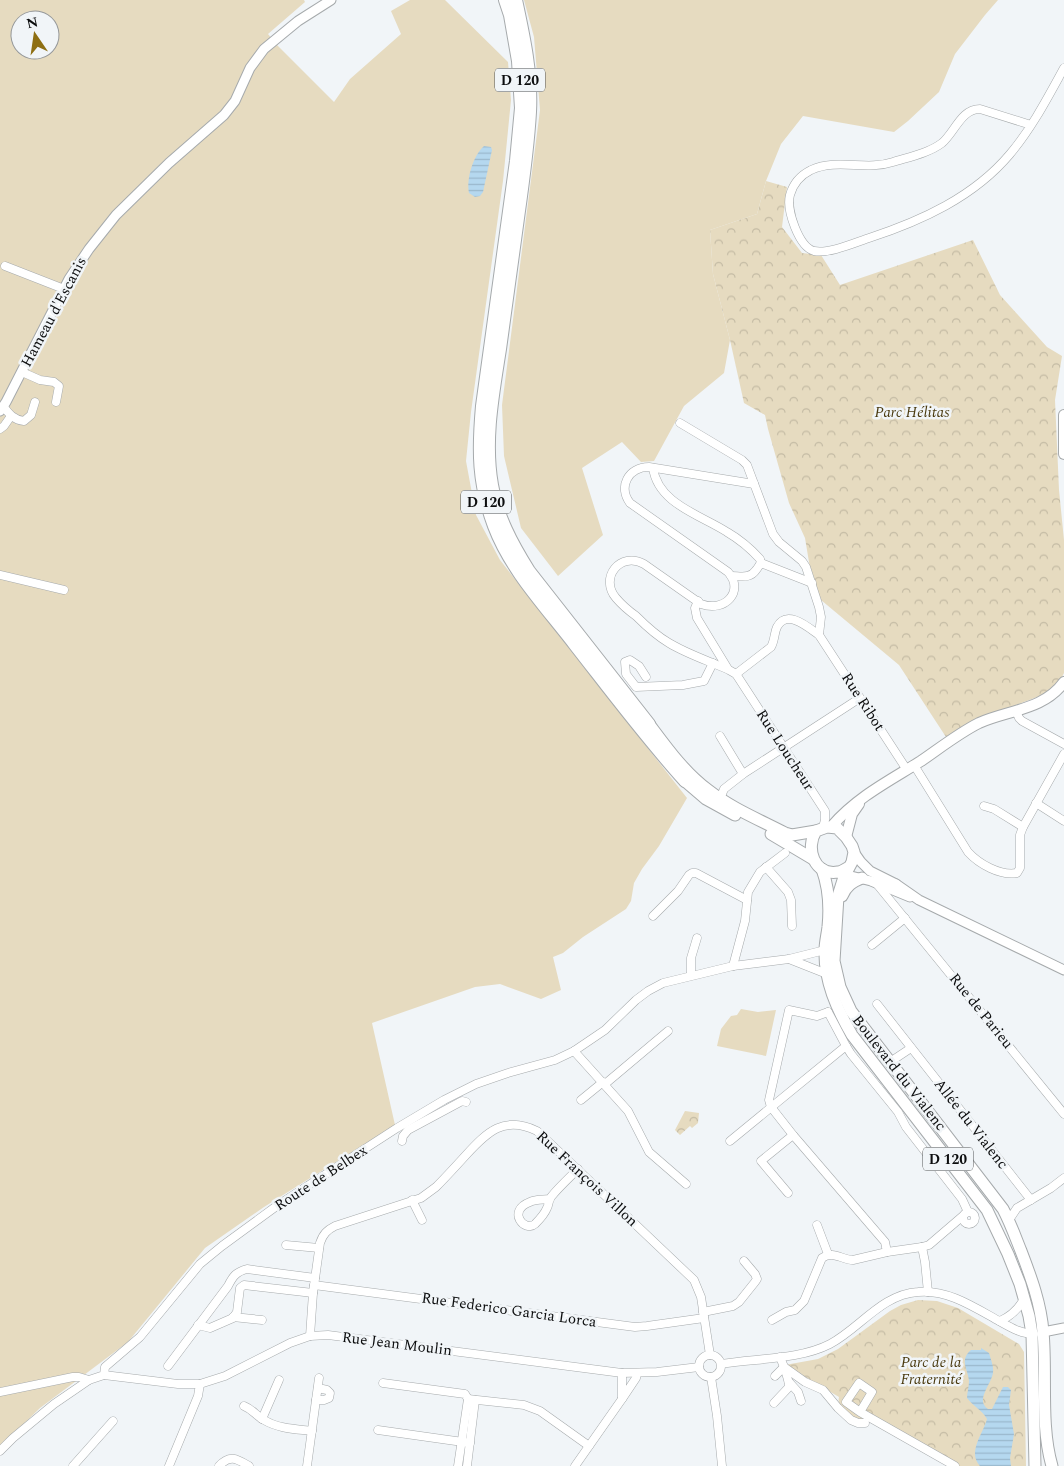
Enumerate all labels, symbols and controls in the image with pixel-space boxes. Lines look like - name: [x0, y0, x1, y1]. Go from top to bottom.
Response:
- north arrow: [10, 10, 60, 60]
- text: N: [24, 11, 40, 34]
- road number: D 120: [495, 68, 545, 92]
- street label: Hameau d'Escanis: [15, 253, 93, 371]
- park label: Parc Hélitas: [875, 401, 950, 424]
- road number: D 120: [461, 491, 511, 514]
- street label: Rue Ribot: [835, 668, 891, 736]
- street label: Rue Loucheur: [750, 705, 820, 795]
- street label: Rue de Parieu: [943, 968, 1019, 1054]
- street label: Boulevard du Vialenc: [846, 1010, 952, 1136]
- street label: Allée du Vialenc: [928, 1074, 1014, 1174]
- street label: Rue François Villon: [531, 1126, 643, 1233]
- street label: Route de Belbex: [270, 1139, 373, 1217]
- road number: D 120: [923, 1148, 973, 1170]
- street label: Rue Federico Garcia Lorca: [420, 1286, 599, 1334]
- street label: Rue Jean Moulin: [341, 1326, 454, 1362]
- park label: Parc de la Fraternité: [900, 1351, 963, 1391]

